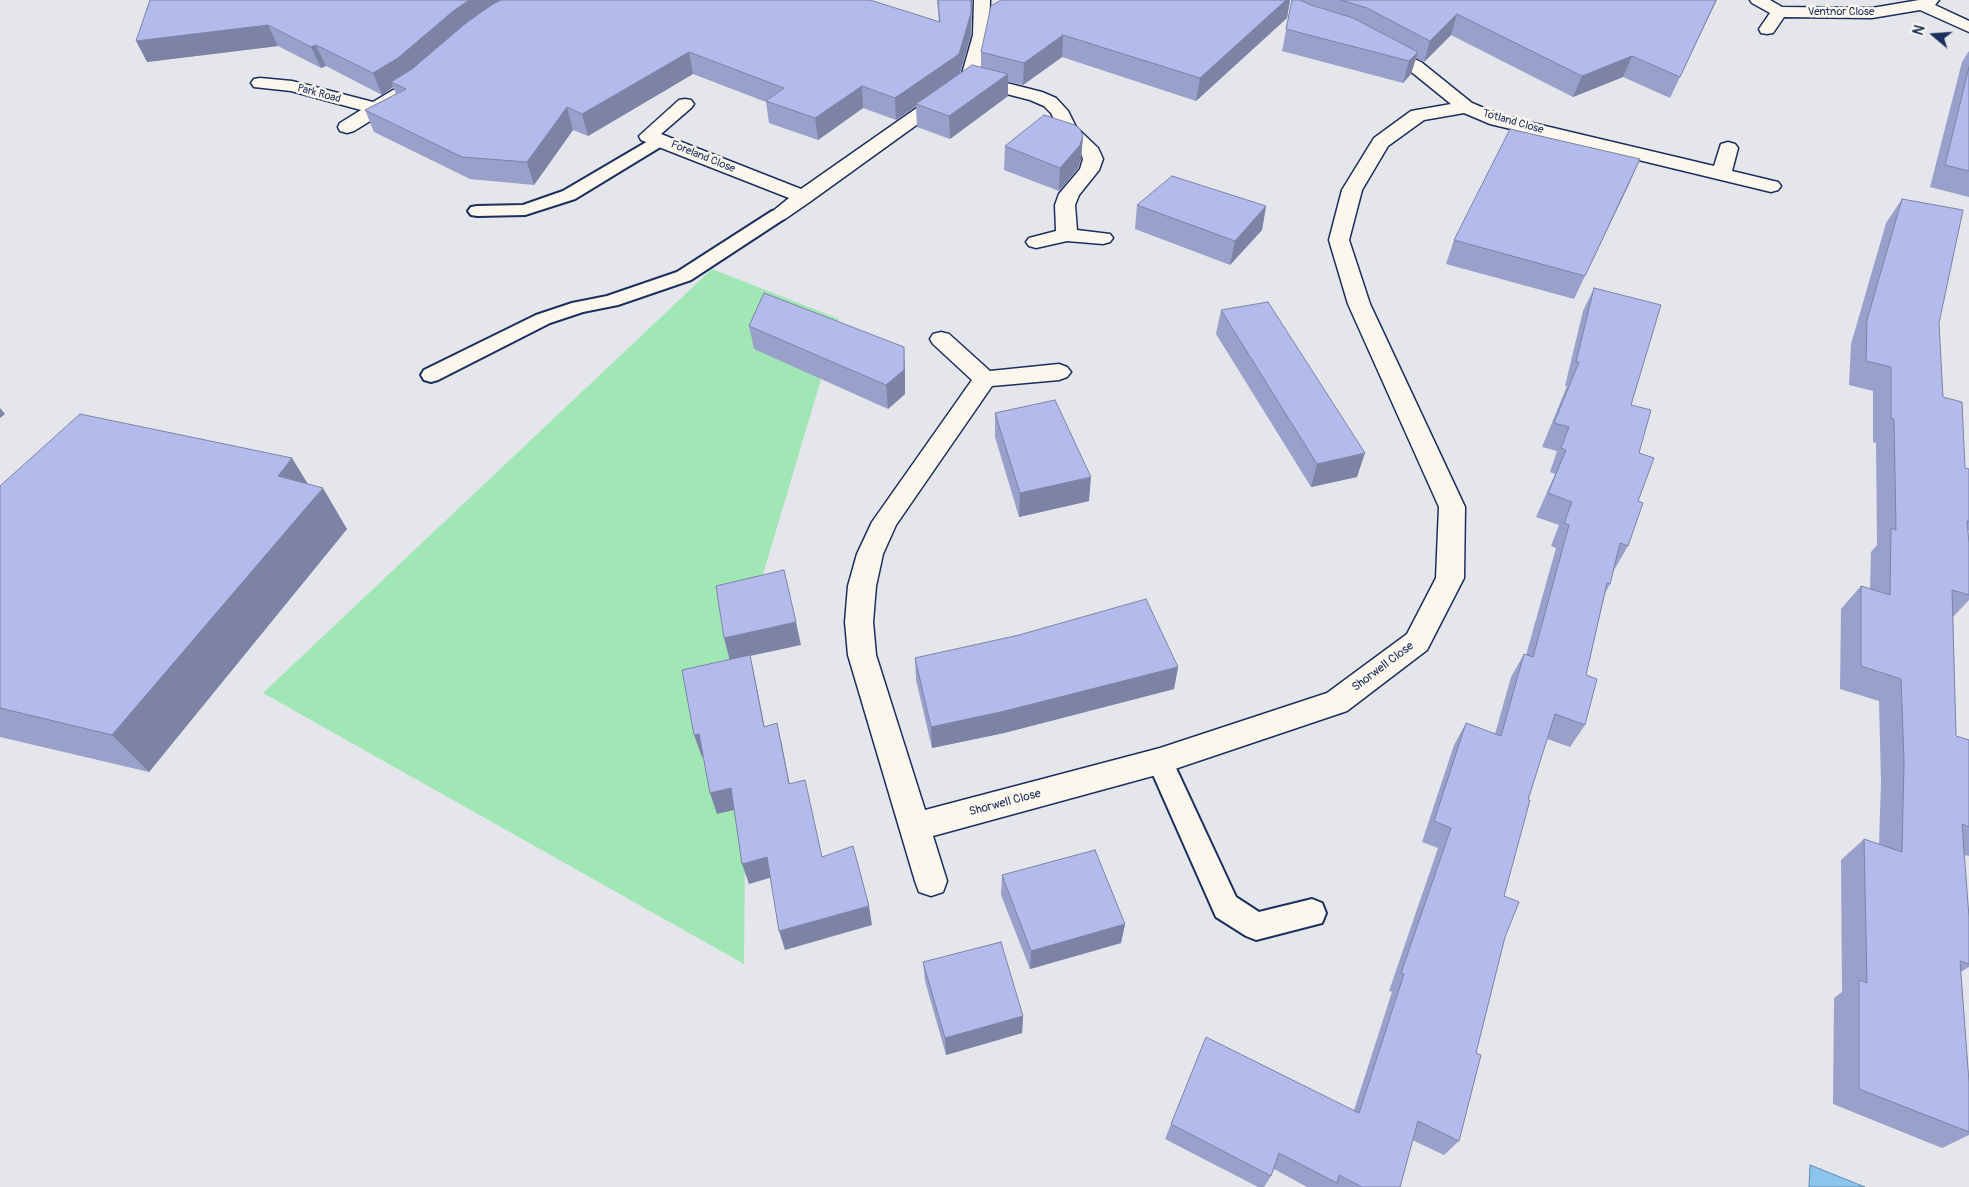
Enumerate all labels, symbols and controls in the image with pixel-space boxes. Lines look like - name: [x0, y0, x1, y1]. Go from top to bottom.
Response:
- street label: Ventnor Close: [1808, 5, 1874, 19]
- north arrow: [1909, 10, 1959, 60]
- text: N: [1910, 23, 1929, 37]
- street label: Park Road: [296, 82, 342, 106]
- street label: Totland Close: [1481, 107, 1545, 137]
- street label: Foreland Close: [669, 138, 737, 176]
- street label: Shorwell Close: [1349, 639, 1417, 695]
- street label: Shorwell Close: [968, 787, 1042, 819]

